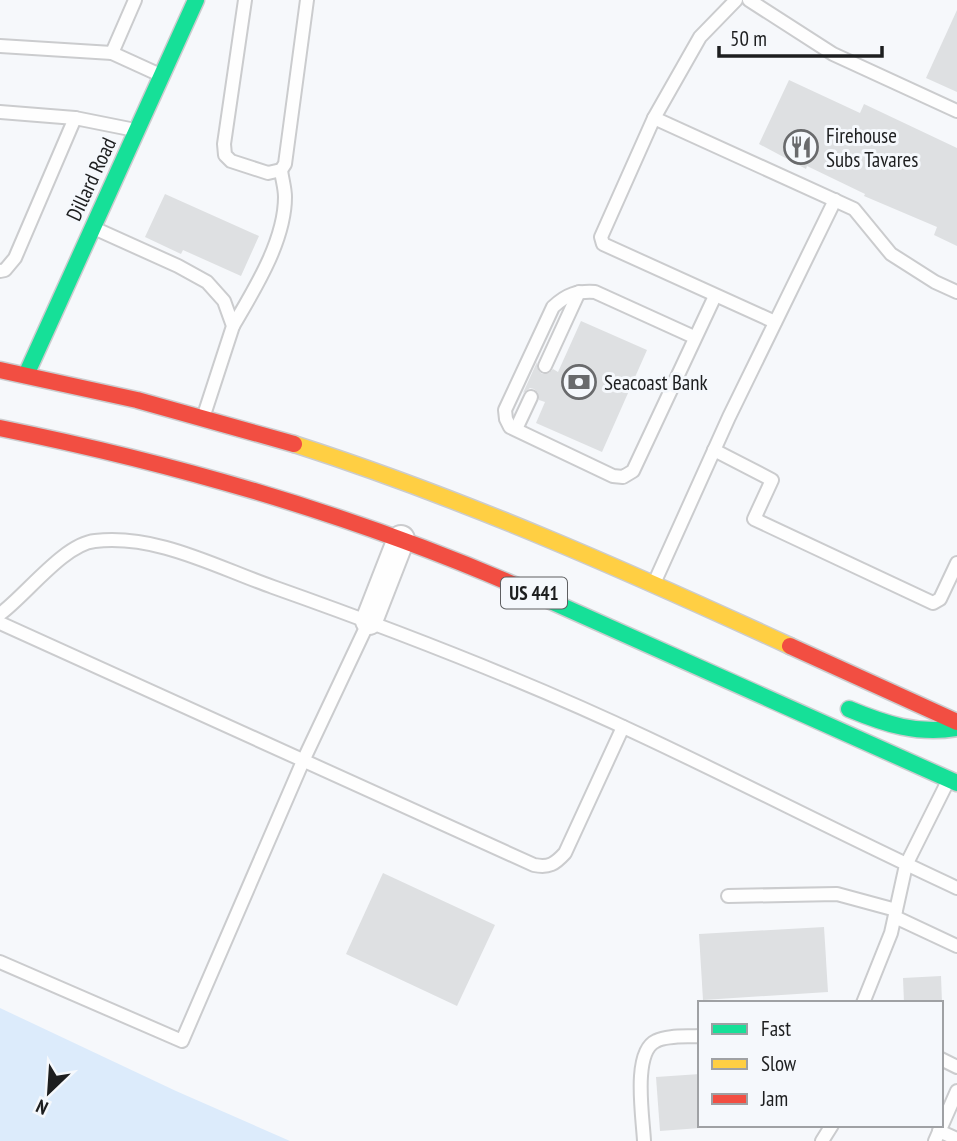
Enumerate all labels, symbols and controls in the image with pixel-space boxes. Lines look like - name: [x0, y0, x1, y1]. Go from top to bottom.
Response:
- scale bar: [719, 14, 882, 58]
- text: 50 m: [730, 25, 767, 52]
- place label: Firehouse Subs Tavares: [826, 122, 918, 173]
- restaurant icon: Firehouse Subs Tavares: [782, 128, 820, 166]
- street label: Dillard Road: [60, 133, 122, 225]
- bank icon: Seacoast Bank: [560, 363, 598, 401]
- place label: Seacoast Bank: [604, 369, 708, 396]
- road number: US 441: [501, 578, 567, 608]
- legend: [698, 1001, 943, 1127]
- text: Fast: [761, 1015, 791, 1042]
- text: Slow: [761, 1050, 797, 1077]
- north arrow: [14, 1057, 84, 1127]
- text: Jam: [760, 1085, 788, 1112]
- text: N: [32, 1094, 52, 1120]

